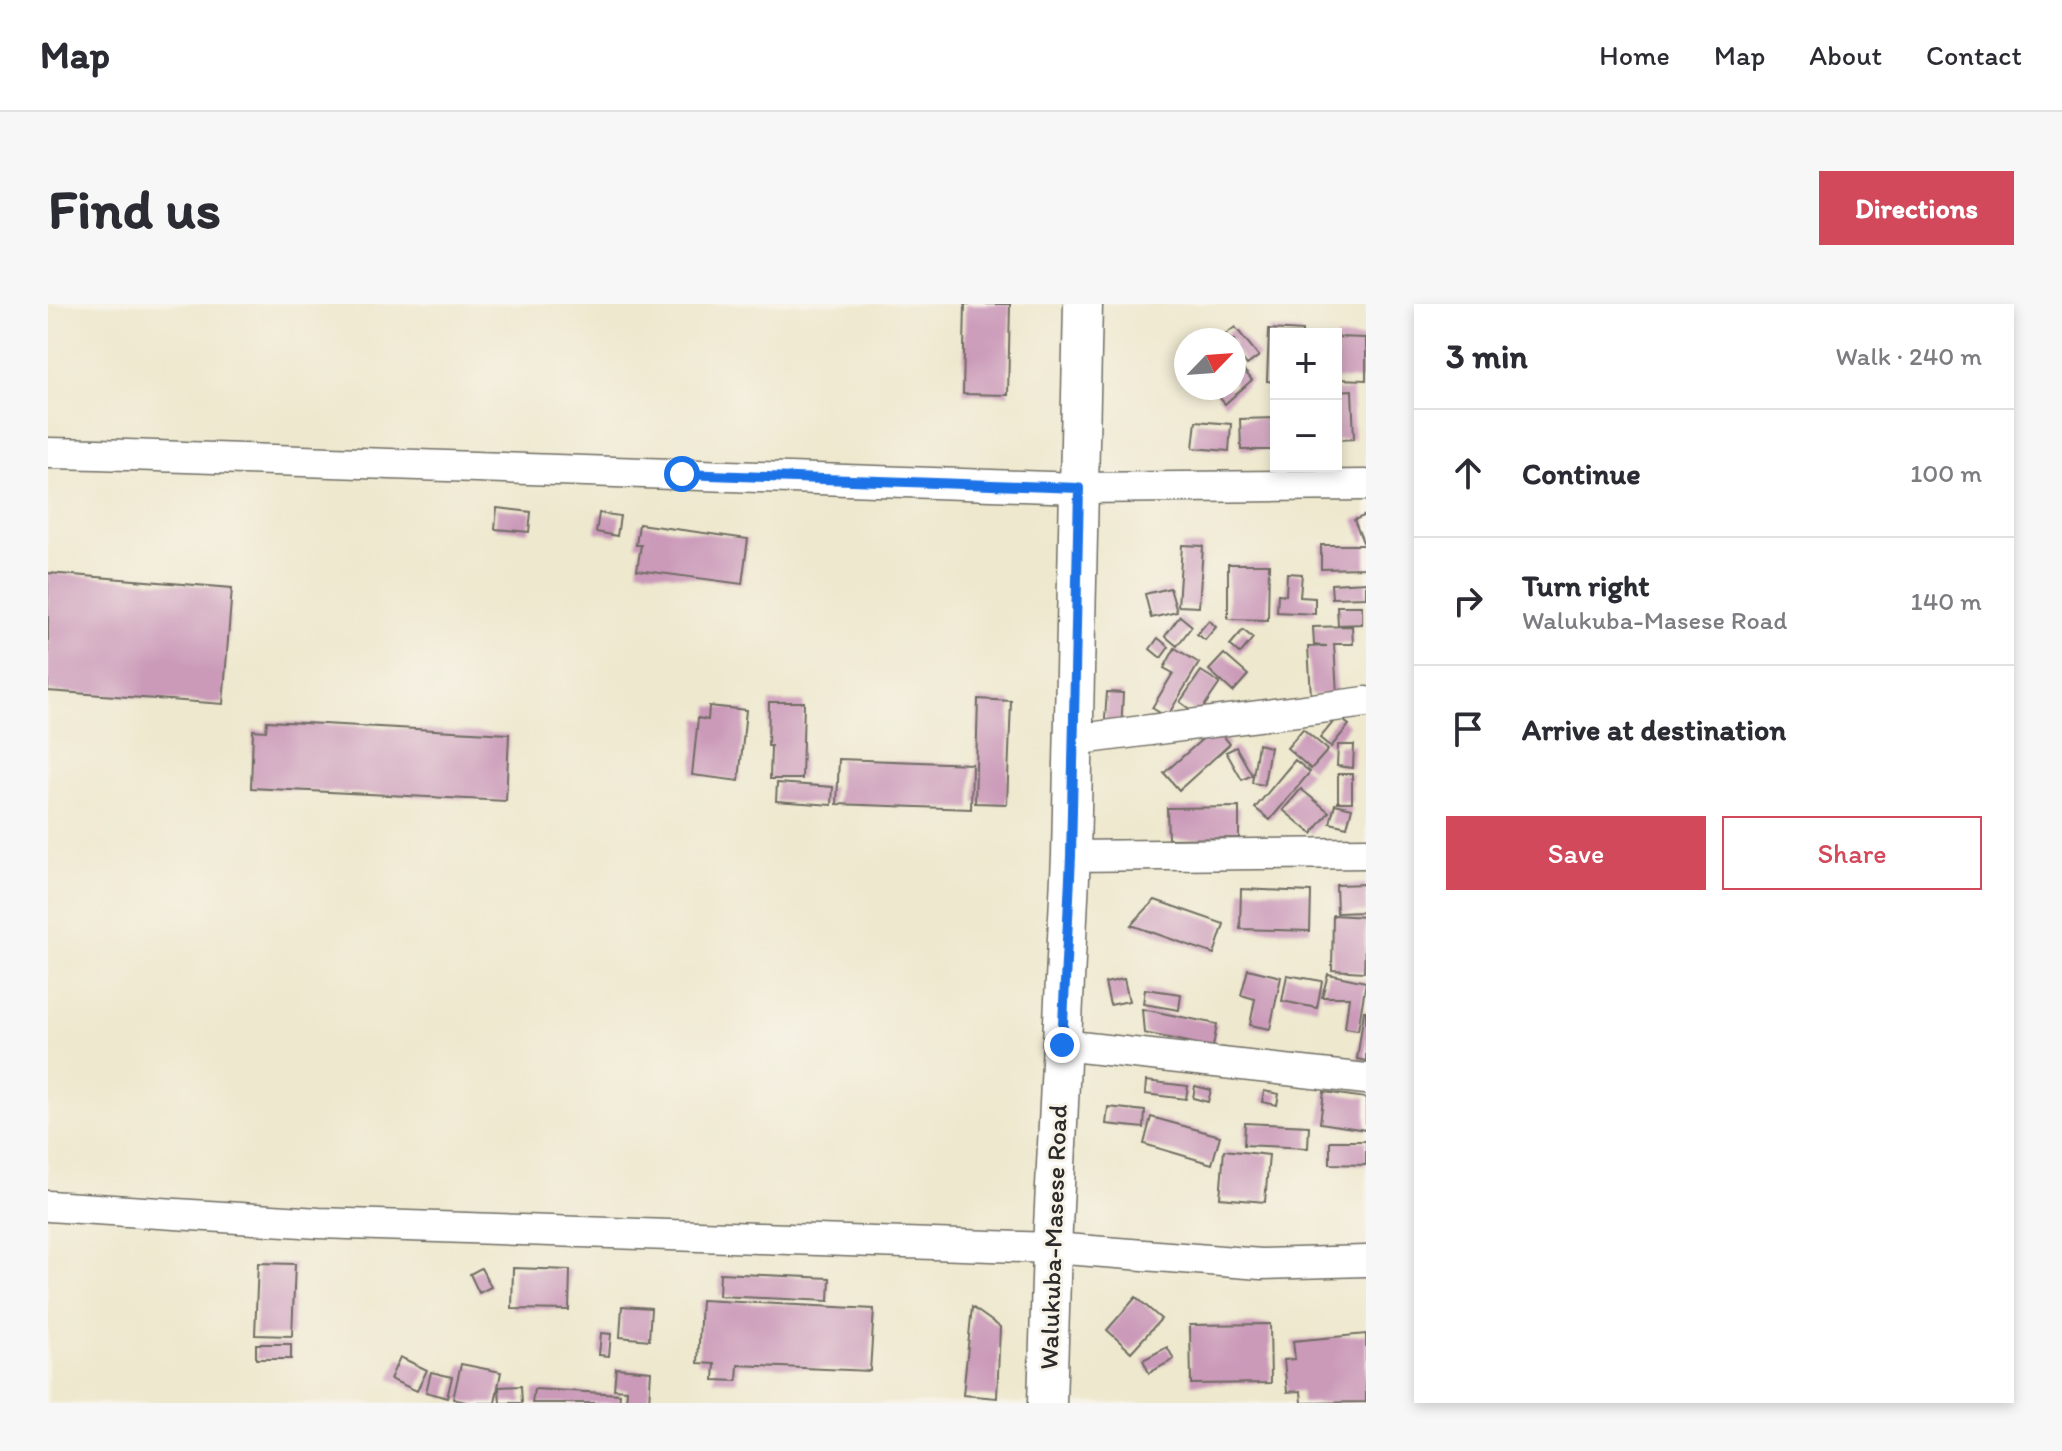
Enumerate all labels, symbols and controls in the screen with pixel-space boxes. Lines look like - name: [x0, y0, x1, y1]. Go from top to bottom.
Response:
- text: Map: [40, 32, 110, 78]
- text: Home: [1599, 38, 1670, 72]
- text: Map: [1714, 38, 1765, 72]
- text: About: [1809, 38, 1882, 72]
- text: Contact: [1926, 38, 2022, 72]
- button: Directions: [1819, 171, 2014, 245]
- text: Find us: [48, 175, 221, 242]
- north arrow: [1174, 328, 1246, 400]
- map controls: [1270, 328, 1342, 472]
- button: +: [1270, 328, 1342, 400]
- text: 3 min: [1446, 336, 1528, 377]
- text: Walk · 240 m: [1836, 340, 1982, 372]
- button: −: [1270, 400, 1342, 472]
- icon: ahead: [1446, 451, 1490, 495]
- text: Continue: [1522, 455, 1641, 492]
- route start: [664, 456, 700, 492]
- text: 100 m: [1910, 457, 1982, 489]
- text: Turn right: [1522, 567, 1650, 604]
- icon: right: [1446, 579, 1490, 623]
- text: 140 m: [1911, 585, 1982, 617]
- text: Walukuba-Masese Road: [1522, 604, 1787, 636]
- icon: arrive: [1446, 707, 1490, 751]
- text: Arrive at destination: [1522, 711, 1786, 748]
- button: Save: [1446, 816, 1706, 890]
- button: Share: [1722, 816, 1982, 890]
- route end: [1044, 1027, 1080, 1063]
- street label: Walukuba-Masese Road: [1032, 1104, 1074, 1370]

